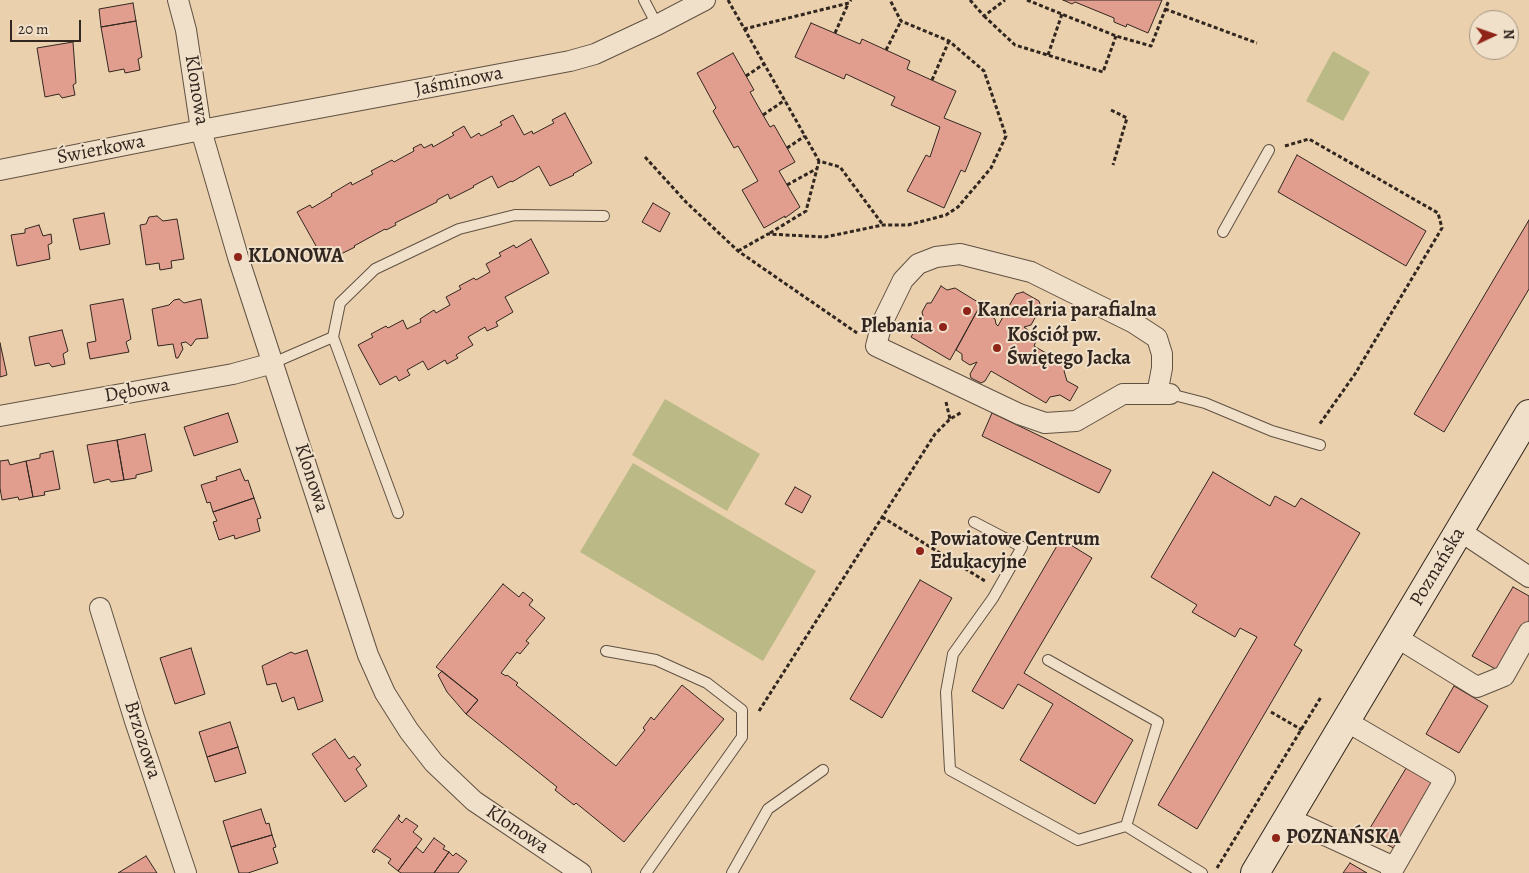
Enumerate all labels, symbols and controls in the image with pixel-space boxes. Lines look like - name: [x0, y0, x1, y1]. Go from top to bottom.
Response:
- scale bar: [12, 10, 84, 42]
- north arrow: [1469, 10, 1519, 60]
- text: 20 m: [18, 19, 49, 39]
- text: N: [1499, 29, 1518, 40]
- street label: Klonowa: [179, 53, 213, 127]
- street label: Jaśminowa: [413, 62, 505, 102]
- street label: Świerkowa: [55, 130, 147, 170]
- place label: KLONOWA: [248, 245, 343, 269]
- marker: KLONOWA: [232, 251, 244, 263]
- place label: Kancelaria parafialna: [977, 299, 1157, 323]
- marker: Kancelaria parafialna: [961, 305, 973, 317]
- place label: Plebania: [860, 315, 933, 339]
- marker: Plebania: [937, 321, 949, 333]
- place label: Kościół pw. Świętego Jacka: [1007, 324, 1131, 371]
- marker: Kościół pw. Świętego Jacka: [991, 342, 1003, 354]
- street label: Dębowa: [102, 373, 172, 409]
- street label: Klonowa: [289, 440, 333, 516]
- street label: Poznańska: [1405, 523, 1471, 611]
- place label: Powiatowe Centrum Edukacyjne: [930, 528, 1100, 575]
- marker: Powiatowe Centrum Edukacyjne: [914, 545, 926, 557]
- street label: Brzozowa: [118, 698, 166, 782]
- street label: Klonowa: [481, 800, 553, 860]
- place label: POZNAŃSKA: [1286, 826, 1400, 850]
- marker: POZNAŃSKA: [1270, 832, 1282, 844]

